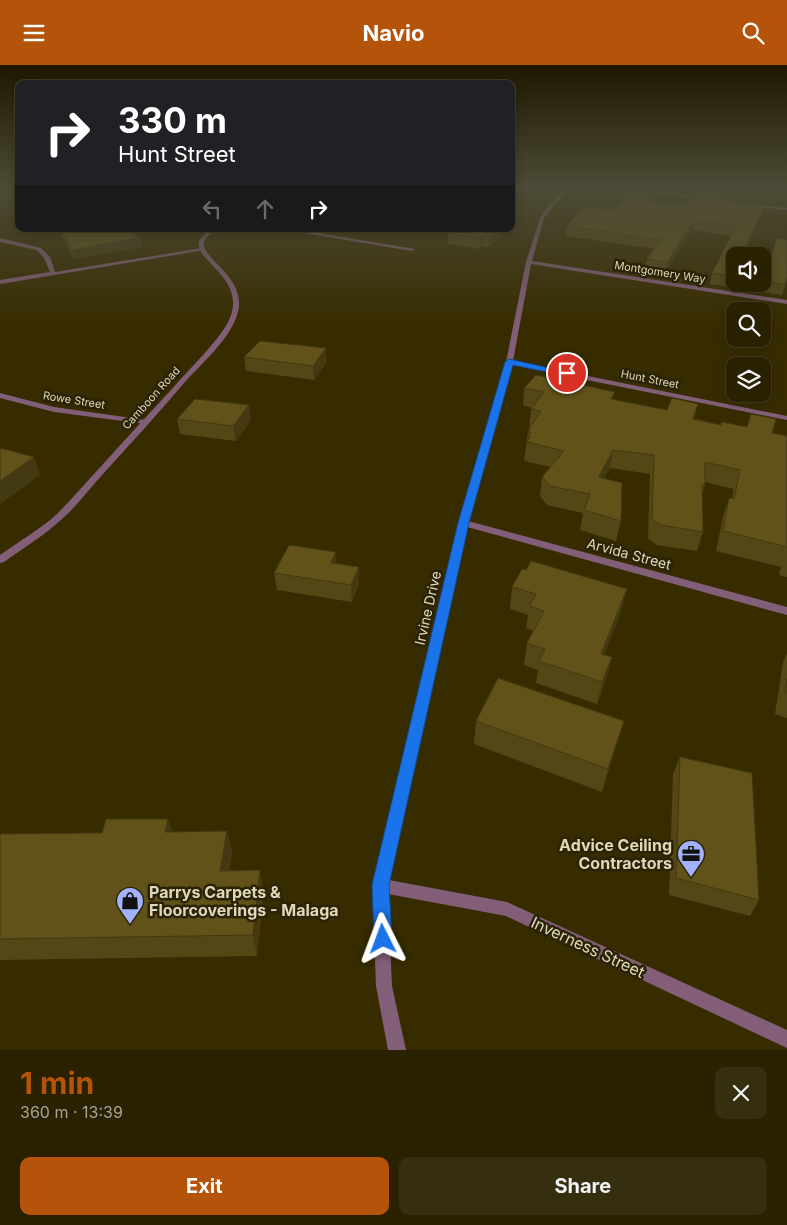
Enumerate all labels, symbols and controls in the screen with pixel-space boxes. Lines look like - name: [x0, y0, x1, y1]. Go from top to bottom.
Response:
- icon: menu: [20, 19, 48, 47]
- icon: search: [739, 19, 767, 47]
- text: Navio: [363, 20, 424, 46]
- text: 330 m: [118, 99, 227, 141]
- icon: right: [35, 100, 100, 165]
- text: Hunt Street: [118, 141, 236, 167]
- icon: left: [198, 195, 226, 223]
- icon: ahead: [251, 195, 279, 223]
- icon: right: [304, 195, 332, 223]
- map controls: [726, 247, 771, 402]
- button: sound: [726, 247, 771, 292]
- street label: Montgomery Way: [613, 258, 707, 286]
- button: search: [726, 302, 771, 347]
- pin: [546, 352, 588, 394]
- button: layers: [726, 357, 771, 402]
- icon: arrive: [553, 359, 581, 387]
- street label: Camboon Road: [119, 364, 183, 432]
- street label: Hunt Street: [620, 367, 681, 392]
- street label: Rowe Street: [42, 388, 106, 412]
- street label: Arvida Street: [585, 534, 673, 573]
- street label: Irvine Drive: [411, 569, 444, 647]
- place label: Advice Ceiling Contractors: [559, 835, 672, 873]
- office icon: Advice Ceiling Contractors: [676, 839, 706, 878]
- place label: Parrys Carpets & Floorcoverings - Malaga: [149, 882, 339, 920]
- shop icon: Parrys Carpets & Floorcoverings - Malaga: [115, 886, 145, 925]
- position arrow: [356, 912, 408, 964]
- street label: Inverness Street: [528, 912, 648, 982]
- text: 1 min: [20, 1065, 94, 1101]
- button: close: [715, 1067, 767, 1119]
- text: 360 m · 13:39: [20, 1102, 123, 1122]
- button: Exit: [20, 1157, 389, 1215]
- button: Share: [399, 1157, 767, 1215]

